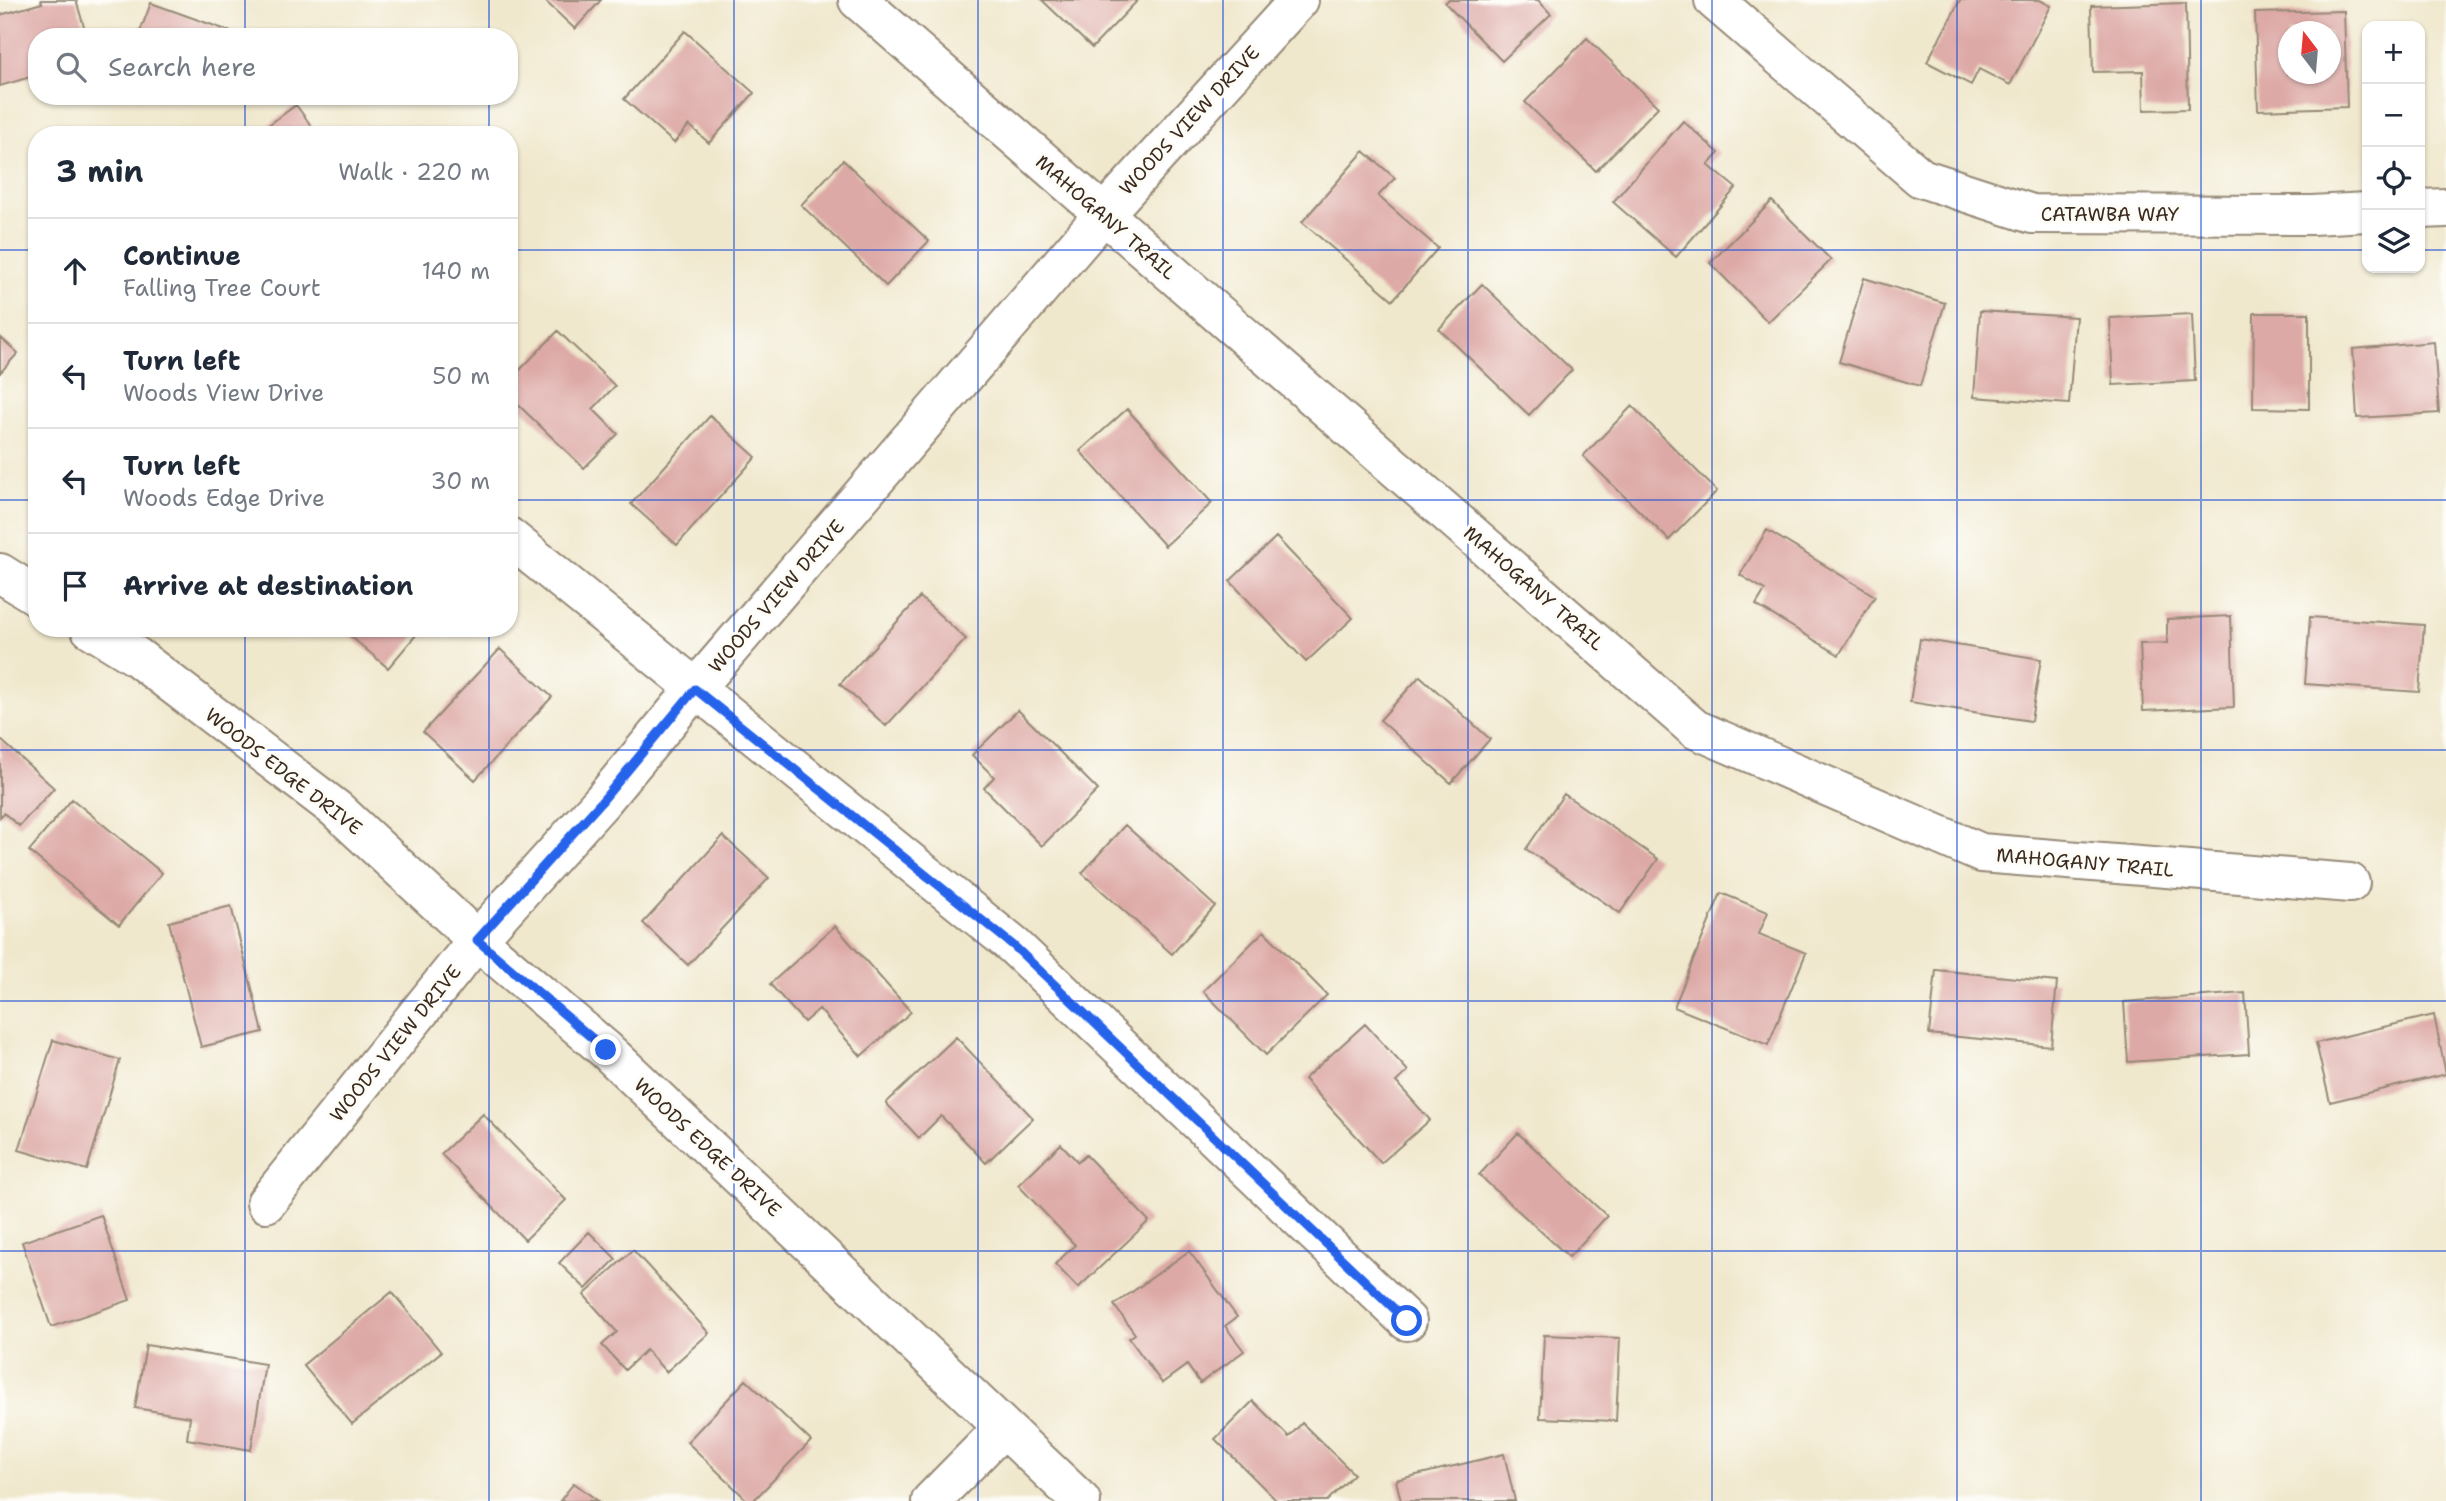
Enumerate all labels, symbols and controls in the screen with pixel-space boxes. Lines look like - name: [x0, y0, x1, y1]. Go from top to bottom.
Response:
- north arrow: [2278, 21, 2341, 84]
- map controls: [2362, 21, 2425, 273]
- button: +: [2362, 21, 2425, 84]
- search box: [28, 28, 518, 105]
- street label: WOODS VIEW DRIVE: [1114, 40, 1265, 200]
- icon: search: [52, 48, 90, 86]
- text: Search here: [108, 49, 257, 84]
- button: −: [2362, 84, 2425, 147]
- button: locate: [2362, 147, 2425, 210]
- street label: MAHOGANY TRAIL: [1030, 150, 1181, 285]
- text: 3 min: [56, 151, 143, 192]
- text: Walk · 220 m: [338, 157, 490, 187]
- street label: CATAWBA WAY: [2041, 202, 2180, 227]
- button: layers: [2362, 210, 2425, 273]
- text: Continue: [123, 238, 241, 273]
- icon: ahead: [56, 252, 94, 290]
- text: 140 m: [422, 256, 490, 286]
- text: Falling Tree Court: [123, 273, 321, 303]
- text: Turn left: [123, 343, 240, 378]
- icon: left: [56, 357, 94, 395]
- text: 50 m: [432, 361, 490, 391]
- text: Woods View Drive: [123, 378, 324, 408]
- text: Turn left: [123, 448, 240, 483]
- icon: left: [56, 462, 94, 500]
- text: 30 m: [431, 466, 490, 496]
- text: Woods Edge Drive: [123, 483, 325, 513]
- street label: WOODS VIEW DRIVE: [703, 514, 850, 678]
- street label: MAHOGANY TRAIL: [1458, 521, 1609, 656]
- icon: arrive: [56, 567, 94, 605]
- text: Arrive at destination: [123, 568, 413, 603]
- street label: WOODS EDGE DRIVE: [200, 702, 367, 841]
- street label: MAHOGANY TRAIL: [1995, 842, 2175, 883]
- street label: WOODS VIEW DRIVE: [324, 959, 467, 1127]
- route end: [590, 1034, 621, 1065]
- street label: WOODS EDGE DRIVE: [629, 1072, 787, 1222]
- route start: [1391, 1305, 1422, 1336]

